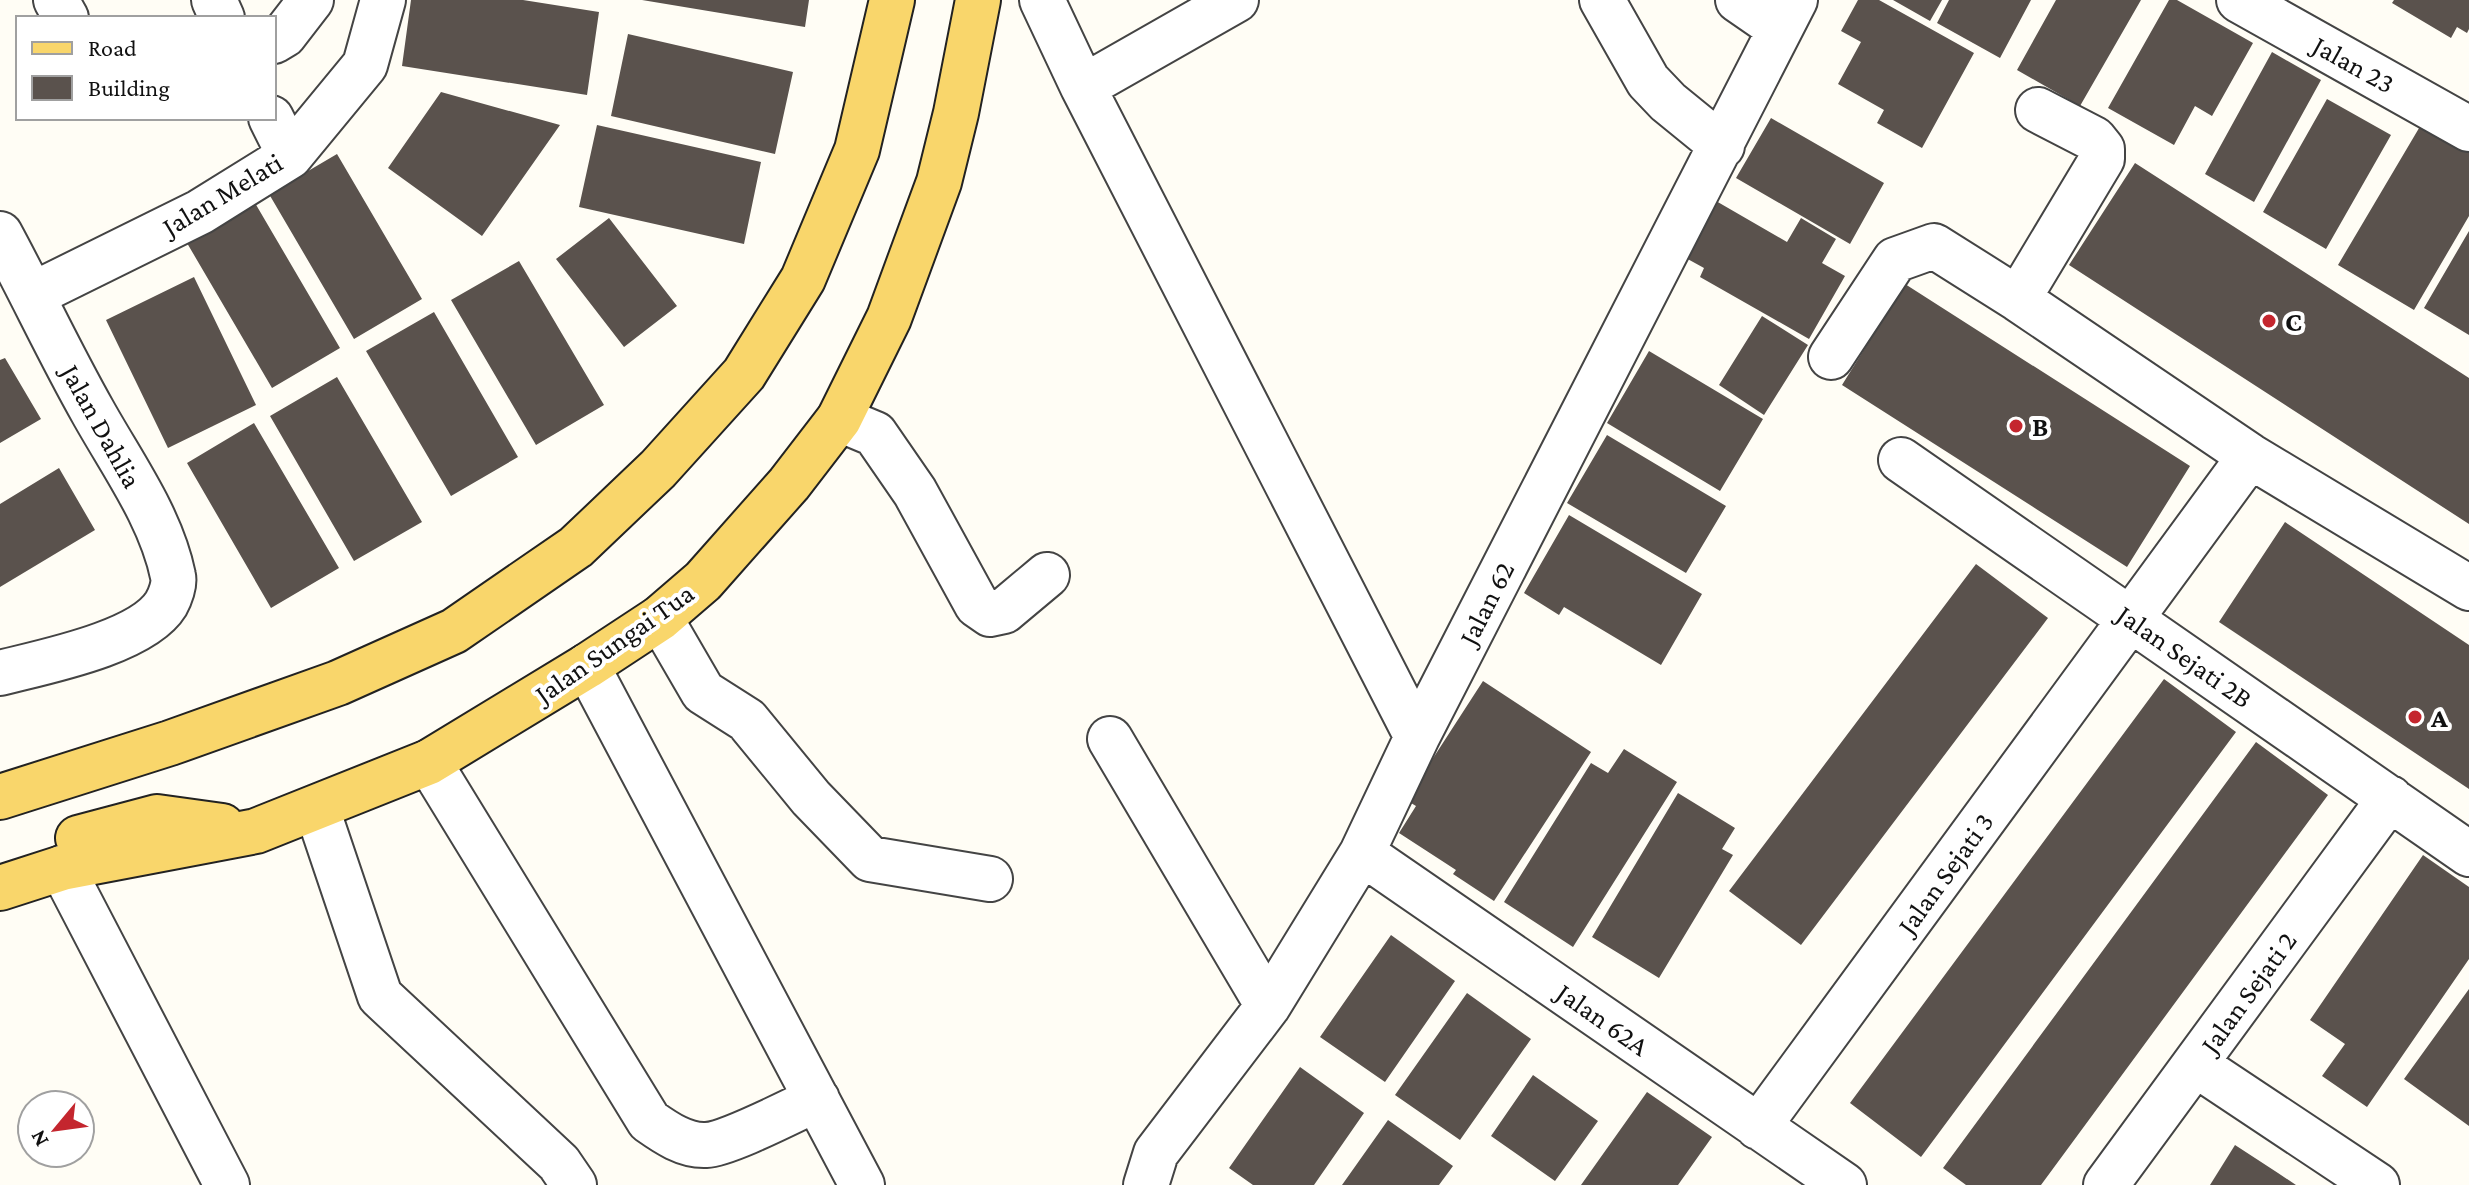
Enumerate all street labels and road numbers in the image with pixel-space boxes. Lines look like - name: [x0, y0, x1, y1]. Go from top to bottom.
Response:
- street label: Jalan 23: [2305, 28, 2400, 99]
- street label: Jalan Melati: [154, 147, 288, 244]
- street label: Jalan Dahlia: [54, 357, 148, 493]
- street label: Jalan 62: [1451, 557, 1520, 653]
- street label: Jalan Sungai Tua: [526, 577, 700, 711]
- street label: Jalan Sejati 2B: [2109, 597, 2258, 714]
- street label: Jalan Sejati 3: [1889, 807, 2000, 942]
- street label: Jalan Sejati 2: [2192, 926, 2303, 1061]
- street label: Jalan 62A: [1548, 975, 1655, 1062]

